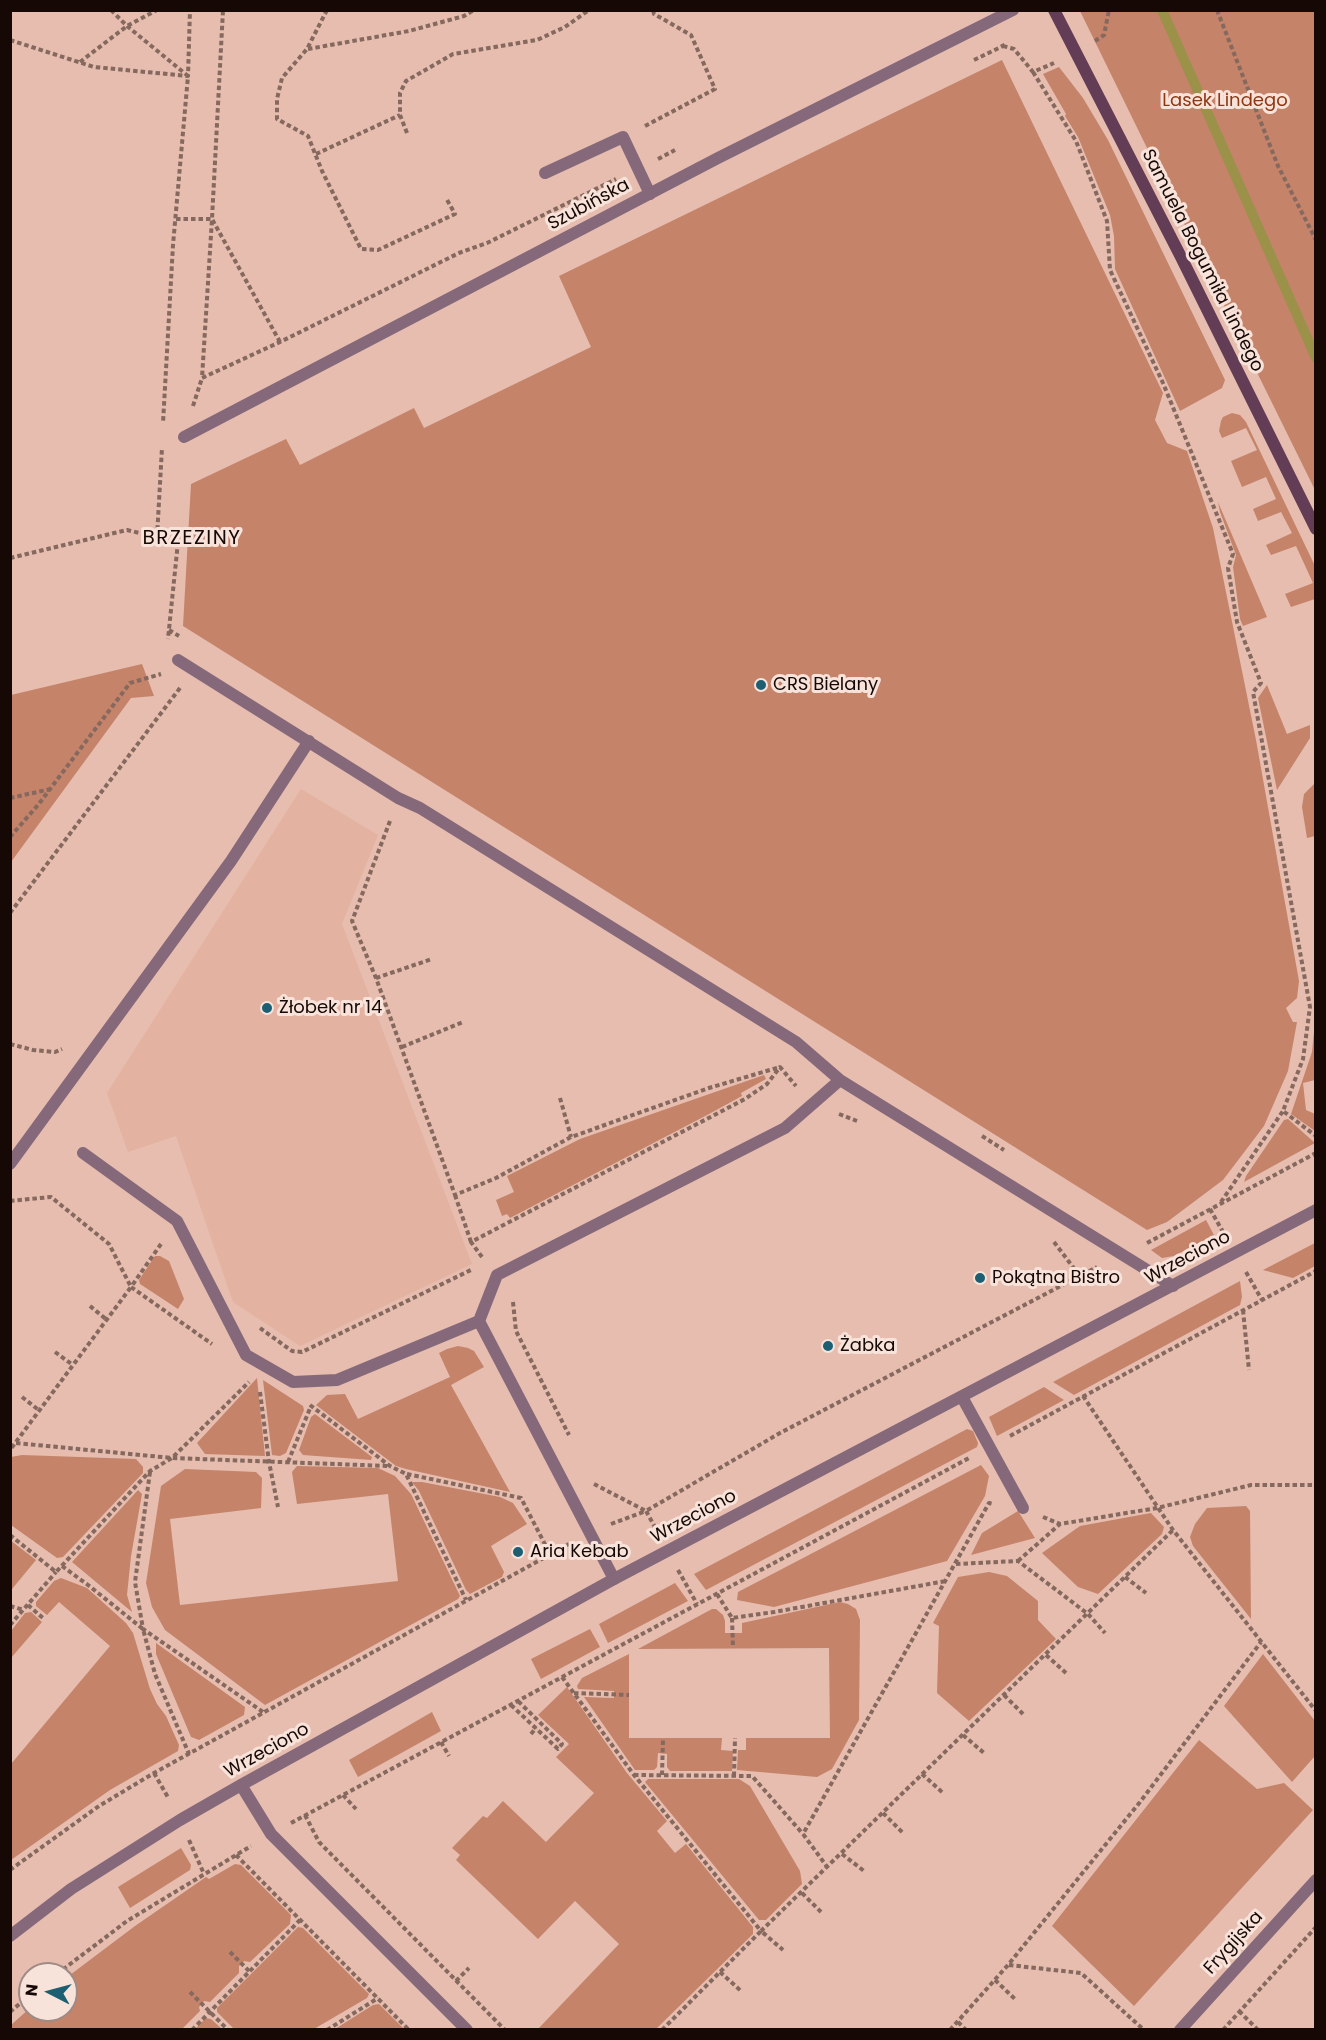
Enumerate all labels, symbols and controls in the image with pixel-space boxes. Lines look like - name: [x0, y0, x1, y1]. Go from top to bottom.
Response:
- park label: Lasek Lindego: [1162, 90, 1288, 112]
- street label: Samuela Bogumiła Lindego: [1136, 146, 1268, 376]
- street label: Szubińska: [545, 175, 633, 235]
- district label: BRZEZINY: [143, 527, 241, 551]
- place label: CRS Bielany: [773, 674, 878, 696]
- marker: CRS Bielany: [754, 678, 768, 692]
- place label: Żłobek nr 14: [279, 997, 382, 1019]
- marker: Żłobek nr 14: [260, 1001, 274, 1015]
- street label: Wrzeciono: [1142, 1227, 1234, 1289]
- place label: Pokątna Bistro: [992, 1267, 1120, 1289]
- marker: Pokątna Bistro: [973, 1271, 987, 1285]
- place label: Żabka: [840, 1335, 896, 1357]
- marker: Żabka: [821, 1339, 835, 1353]
- street label: Wrzeciono: [648, 1486, 740, 1548]
- place label: Aria Kebab: [530, 1541, 629, 1563]
- marker: Aria Kebab: [511, 1545, 525, 1559]
- street label: Wrzeciono: [221, 1719, 313, 1783]
- street label: Frygijska: [1200, 1907, 1268, 1979]
- north arrow: [18, 1962, 78, 2022]
- text: N: [20, 1983, 44, 1997]

